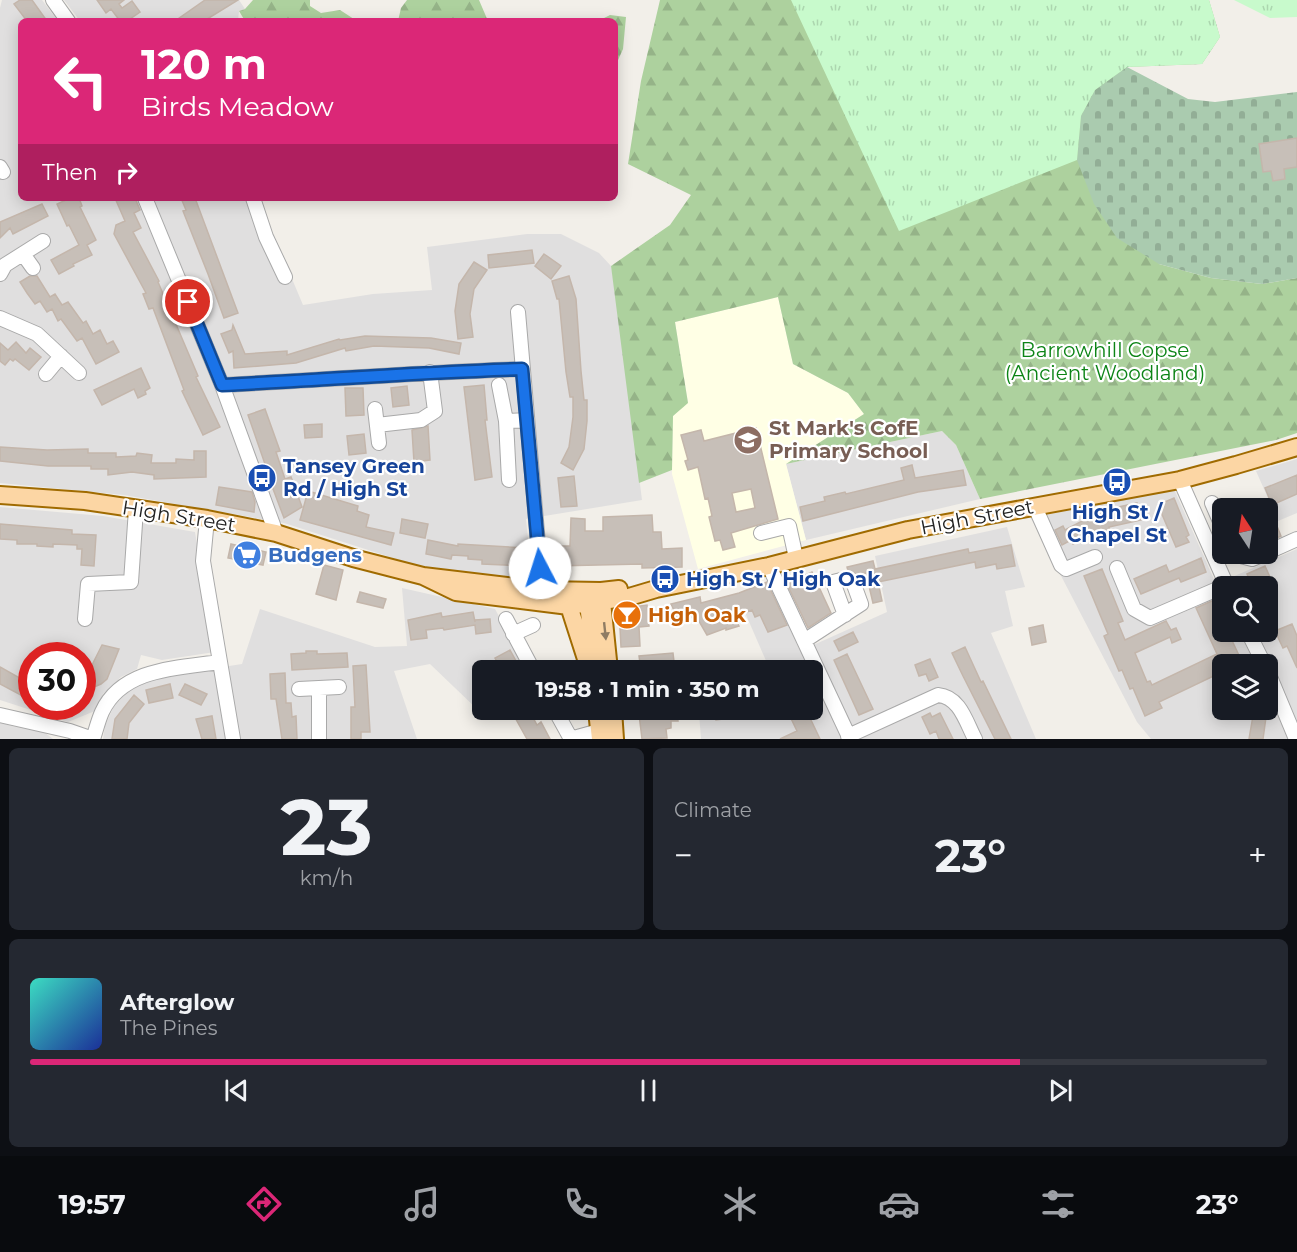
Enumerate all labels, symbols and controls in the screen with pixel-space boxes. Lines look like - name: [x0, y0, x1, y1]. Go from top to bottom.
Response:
- text: 120 m: [141, 38, 267, 90]
- icon: left: [42, 42, 120, 120]
- text: Birds Meadow: [141, 90, 334, 123]
- icon: right: [110, 156, 143, 189]
- text: Then: [42, 159, 98, 186]
- pin: [162, 276, 213, 327]
- icon: arrive: [171, 285, 204, 318]
- park label: Barrowhill Copse (Ancient Woodland): [1005, 338, 1205, 385]
- place label: St Mark's CofE Primary School: [769, 416, 928, 463]
- school or university icon: St Mark's CofE Primary School: [732, 424, 764, 456]
- place label: Tansey Green Rd / High St: [283, 454, 425, 501]
- bus stop icon: Tansey Green Rd / High St: [246, 462, 278, 494]
- bus stop icon: High St / Chapel St: [1101, 466, 1133, 498]
- street label: High Street: [918, 494, 1036, 540]
- street label: High Street: [121, 495, 237, 537]
- north arrow: [1212, 498, 1278, 564]
- map controls: [1212, 498, 1278, 720]
- place label: High St / Chapel St: [1067, 500, 1167, 547]
- position arrow: [508, 536, 572, 600]
- supermarket icon: Budgens: [231, 539, 263, 571]
- place label: Budgens: [268, 543, 362, 567]
- bus stop icon: High St / High Oak: [649, 563, 681, 595]
- place label: High St / High Oak: [686, 567, 881, 591]
- button: search: [1212, 576, 1278, 642]
- bar icon: High Oak: [611, 599, 643, 631]
- place label: High Oak: [648, 603, 747, 627]
- one-way arrow: [600, 621, 610, 640]
- speed limit sign: 30: [18, 642, 96, 720]
- button: layers: [1212, 654, 1278, 720]
- text: 19:58 · 1 min · 350 m: [535, 676, 760, 703]
- text: 23: [280, 779, 373, 875]
- text: Climate: [674, 798, 752, 822]
- text: 23°: [935, 828, 1006, 883]
- text: −: [674, 835, 693, 875]
- text: +: [1248, 835, 1267, 875]
- text: km/h: [300, 866, 353, 890]
- text: Afterglow: [120, 989, 234, 1016]
- text: The Pines: [120, 1016, 217, 1040]
- icon: previous: [220, 1074, 253, 1107]
- icon: pause: [632, 1074, 665, 1107]
- icon: next: [1044, 1074, 1077, 1107]
- icon: directions: [243, 1183, 285, 1225]
- icon: music: [401, 1183, 443, 1225]
- icon: phone: [560, 1183, 602, 1225]
- icon: climate: [719, 1183, 761, 1225]
- icon: car: [878, 1183, 920, 1225]
- icon: filters: [1037, 1183, 1079, 1225]
- text: 19:57: [58, 1188, 126, 1221]
- text: 23°: [1196, 1188, 1238, 1221]

